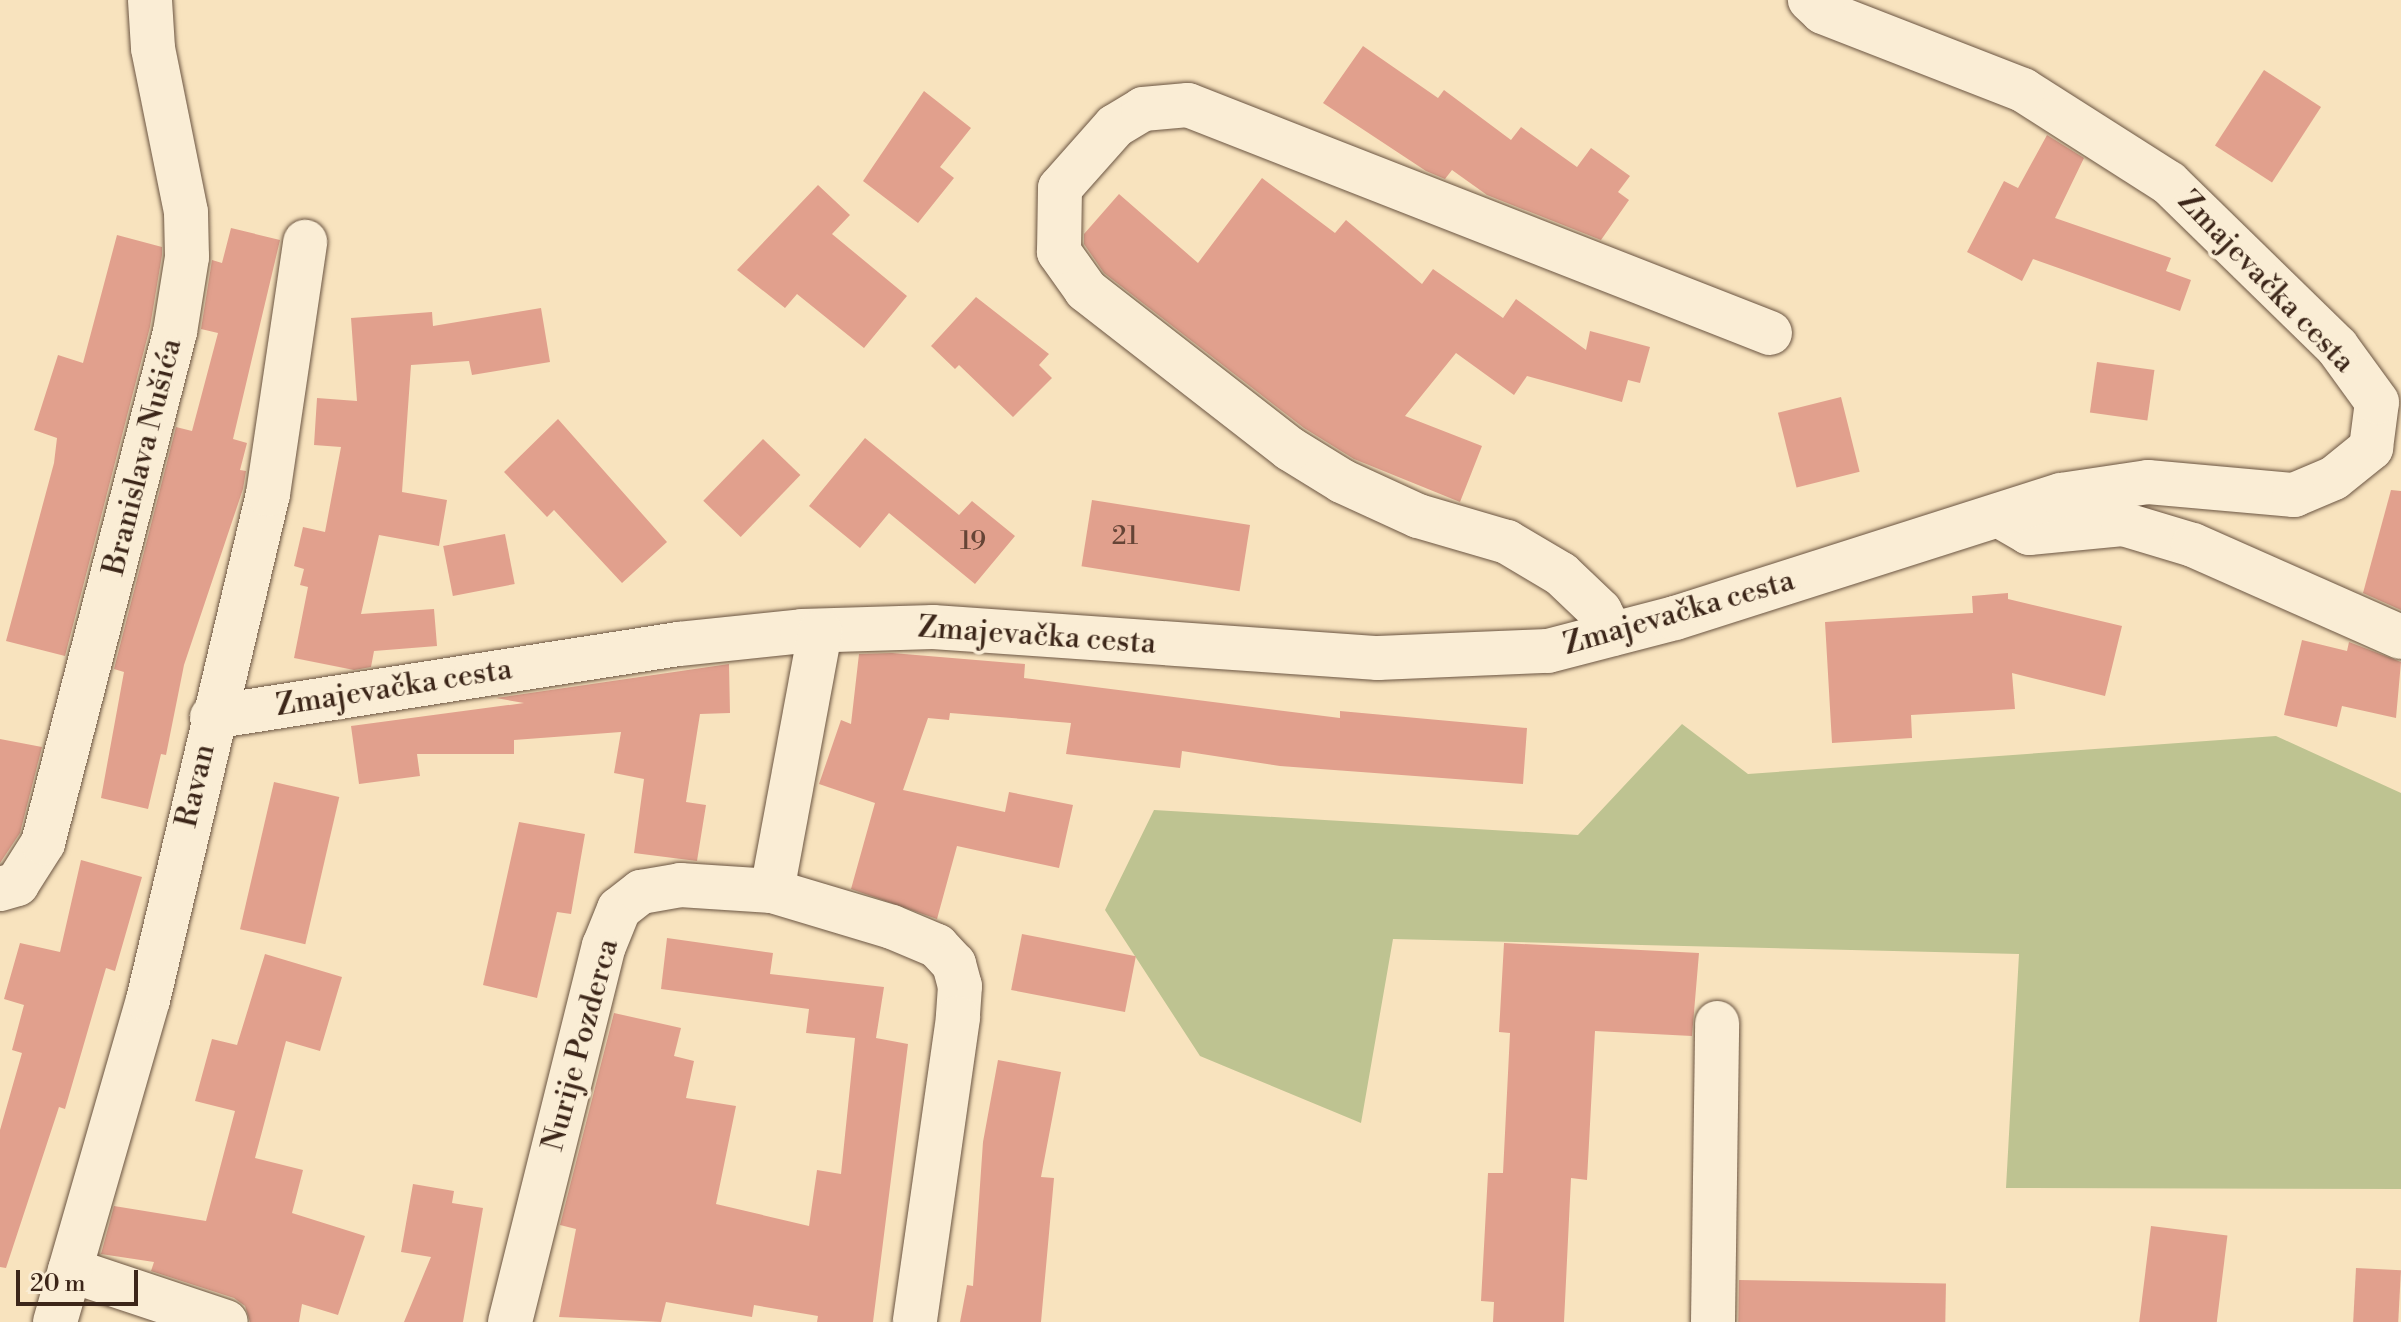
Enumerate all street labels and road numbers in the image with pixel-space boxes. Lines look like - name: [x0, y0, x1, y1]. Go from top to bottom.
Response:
- street label: Zmajevačka cesta: [2170, 184, 2362, 380]
- street label: Branislava Nušića: [96, 335, 190, 579]
- street label: Zmajevačka cesta: [1559, 563, 1799, 663]
- street label: Zmajevačka cesta: [917, 610, 1157, 662]
- street label: Zmajevačka cesta: [273, 652, 515, 724]
- street label: Ravan: [169, 741, 223, 831]
- street label: Nurije Pozderca: [535, 935, 627, 1155]

